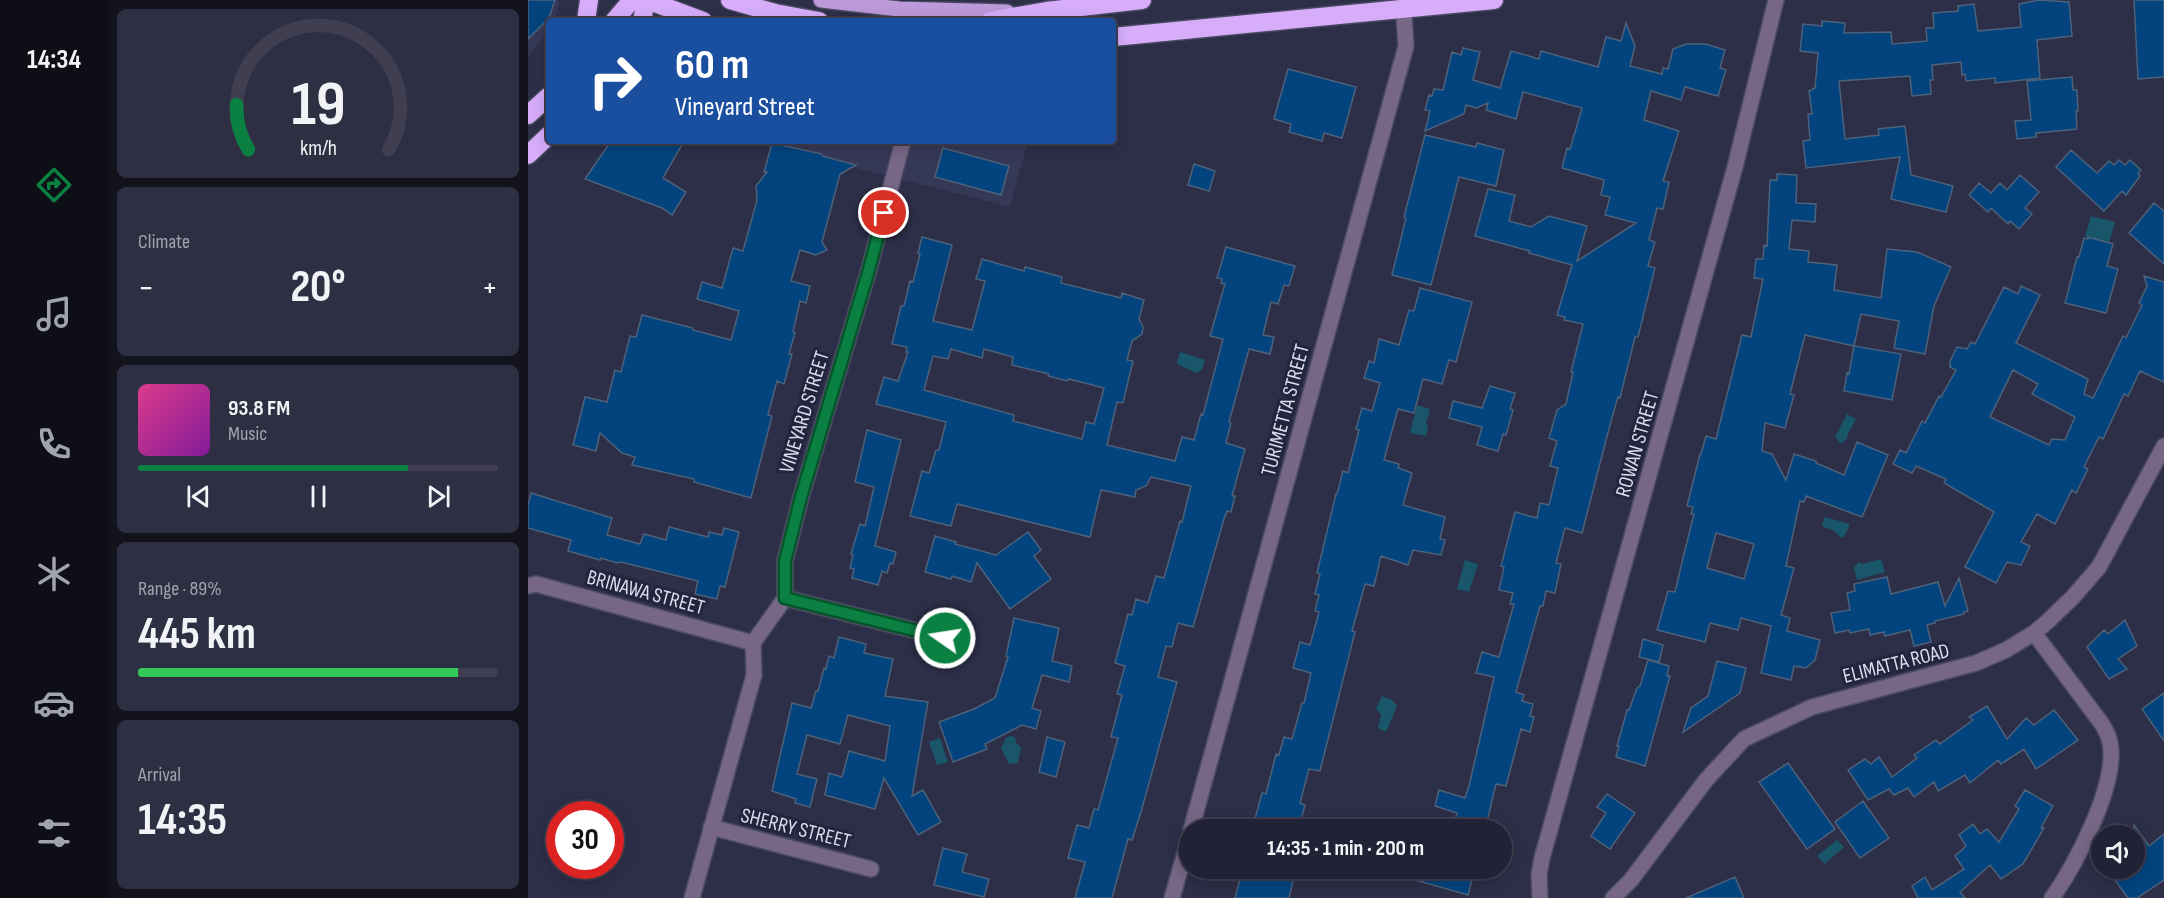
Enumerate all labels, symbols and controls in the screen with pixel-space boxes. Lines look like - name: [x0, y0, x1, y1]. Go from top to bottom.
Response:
- text: 60 m: [675, 40, 749, 91]
- icon: right: [576, 42, 654, 120]
- text: 14:34: [27, 44, 81, 76]
- text: 19: [291, 69, 345, 144]
- text: Vineyard Street: [675, 91, 815, 123]
- text: km/h: [299, 137, 337, 162]
- icon: directions: [33, 164, 75, 206]
- pin: [858, 187, 909, 238]
- icon: arrive: [867, 196, 900, 229]
- text: Climate: [138, 230, 190, 254]
- text: 20°: [290, 260, 346, 315]
- text: −: [138, 268, 154, 308]
- text: +: [482, 268, 498, 308]
- icon: music: [33, 293, 75, 335]
- street label: TURIMETTA STREET: [1256, 341, 1315, 479]
- street label: VINEYARD STREET: [774, 348, 835, 476]
- street label: ROWAN STREET: [1610, 388, 1665, 500]
- text: 93.8 FM: [228, 395, 290, 422]
- text: Music: [228, 422, 267, 446]
- icon: phone: [33, 423, 75, 465]
- icon: previous: [182, 480, 215, 513]
- icon: pause: [302, 480, 335, 513]
- icon: next: [422, 480, 455, 513]
- icon: climate: [33, 553, 75, 595]
- street label: BRINAWA STREET: [584, 565, 708, 620]
- text: Range · 89%: [138, 577, 222, 601]
- position arrow: [913, 606, 977, 670]
- text: 445 km: [138, 607, 256, 662]
- street label: ELIMATTA ROAD: [1840, 638, 1952, 689]
- icon: car: [33, 682, 75, 724]
- text: Arrival: [138, 763, 181, 787]
- text: 14:35: [138, 793, 227, 848]
- speed limit sign: 30: [546, 801, 624, 879]
- street label: SHERRY STREET: [738, 803, 854, 854]
- icon: filters: [33, 812, 75, 854]
- map controls: [2091, 825, 2145, 879]
- button: sound: [2091, 825, 2145, 879]
- text: 14:35 · 1 min · 200 m: [1267, 835, 1424, 862]

